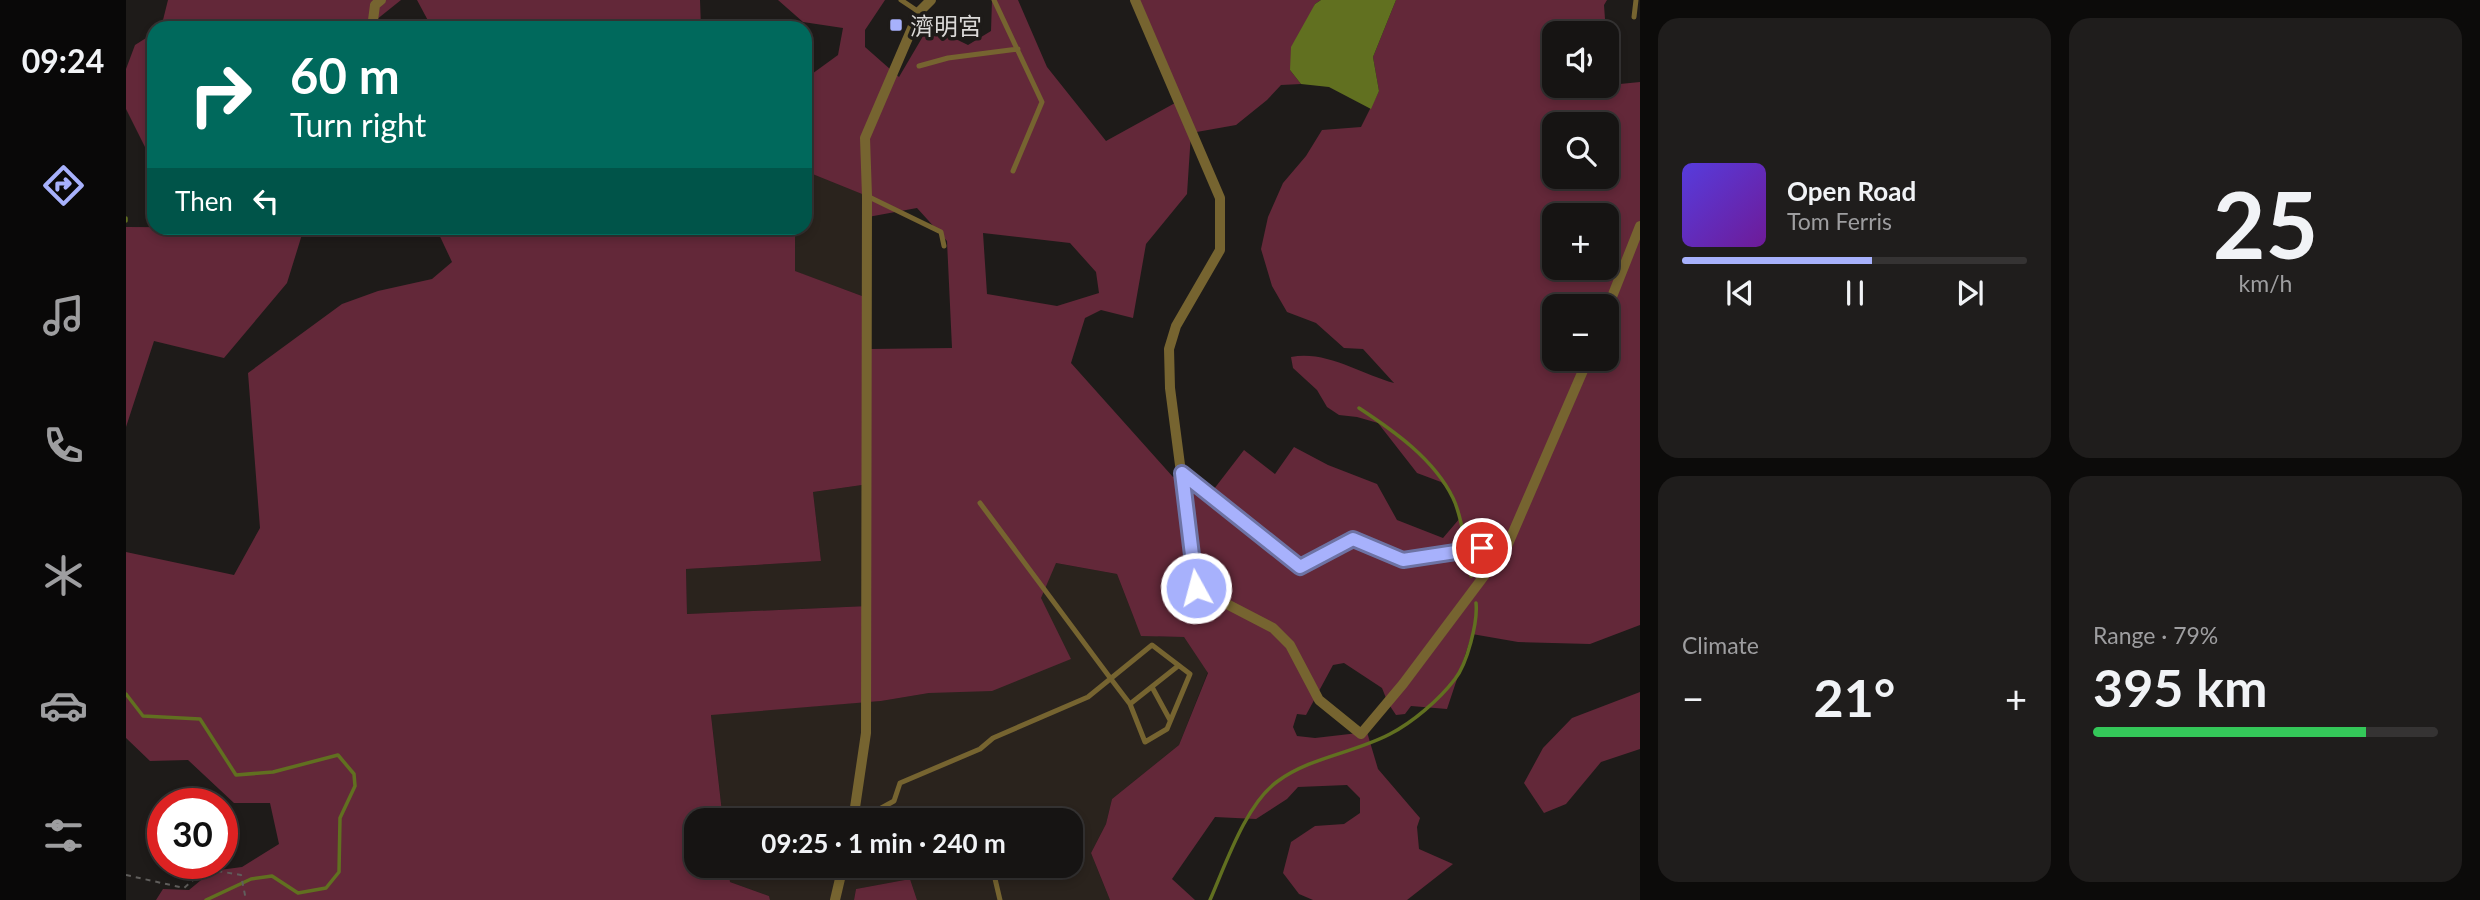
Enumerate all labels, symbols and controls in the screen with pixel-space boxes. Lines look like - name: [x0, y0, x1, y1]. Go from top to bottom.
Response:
- place label: 濟明宮: [910, 11, 982, 40]
- marker: 濟明宮: [888, 17, 904, 33]
- map controls: [1542, 21, 1619, 371]
- button: sound: [1542, 21, 1619, 98]
- text: 09:24: [22, 41, 104, 80]
- text: 60 m: [290, 46, 400, 104]
- icon: right: [175, 49, 266, 140]
- text: Turn right: [290, 105, 426, 144]
- button: search: [1542, 112, 1619, 189]
- icon: directions: [39, 161, 88, 210]
- text: 25: [2213, 169, 2318, 278]
- text: Open Road: [1787, 175, 1916, 207]
- icon: left: [247, 182, 285, 220]
- text: Then: [175, 185, 233, 217]
- button: +: [1542, 203, 1619, 280]
- text: Tom Ferris: [1787, 207, 1892, 235]
- text: km/h: [2239, 269, 2292, 297]
- icon: previous: [1721, 274, 1759, 312]
- icon: pause: [1836, 274, 1874, 312]
- icon: next: [1951, 274, 1989, 312]
- icon: music: [39, 291, 88, 340]
- button: −: [1542, 294, 1619, 371]
- icon: phone: [39, 421, 88, 470]
- pin: [1452, 518, 1512, 578]
- icon: arrive: [1463, 529, 1501, 567]
- icon: climate: [39, 551, 88, 600]
- position arrow: [1159, 551, 1233, 625]
- text: Range · 79%: [2093, 621, 2218, 649]
- text: Climate: [1682, 631, 1759, 659]
- text: 395 km: [2093, 656, 2267, 718]
- text: 21°: [1814, 666, 1895, 728]
- text: −: [1682, 675, 1704, 721]
- text: +: [2005, 675, 2027, 721]
- icon: car: [39, 681, 88, 730]
- speed limit sign: 30: [147, 788, 238, 879]
- icon: filters: [39, 811, 88, 860]
- text: 09:25 · 1 min · 240 m: [761, 827, 1006, 859]

